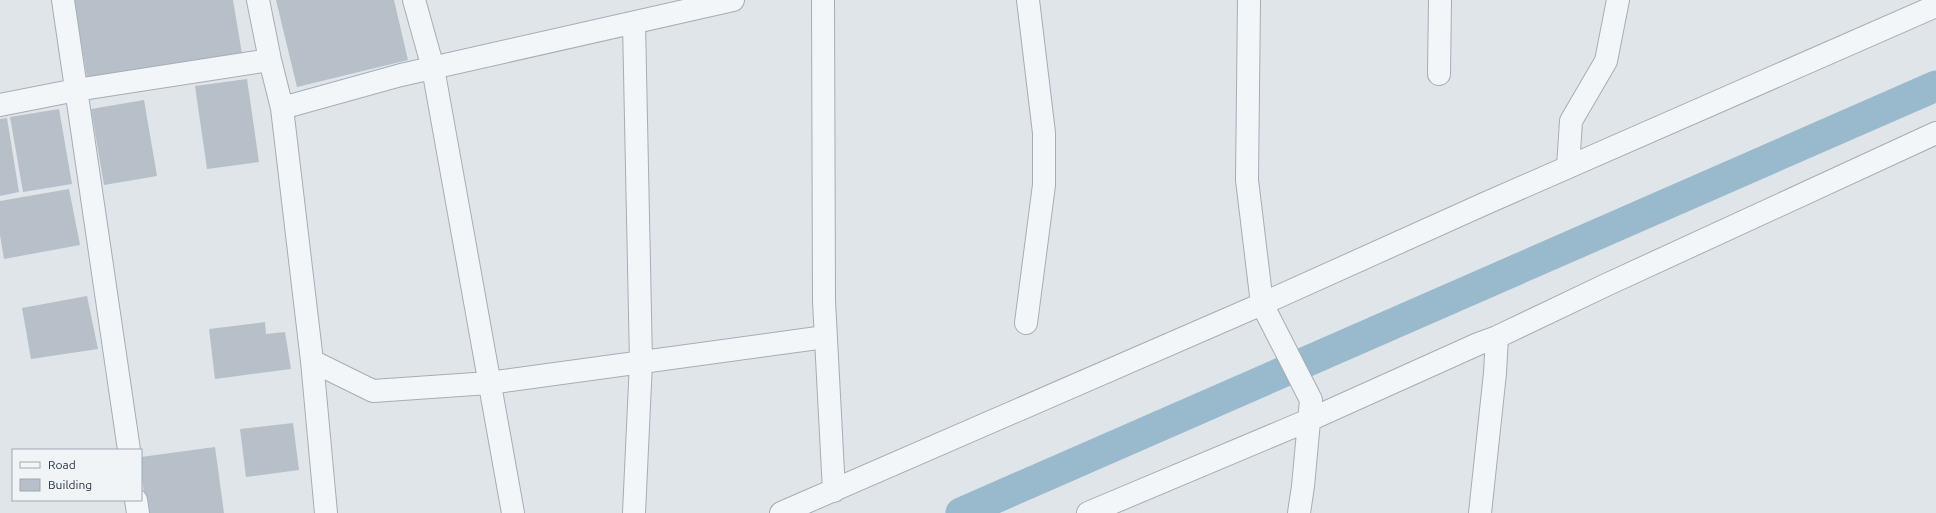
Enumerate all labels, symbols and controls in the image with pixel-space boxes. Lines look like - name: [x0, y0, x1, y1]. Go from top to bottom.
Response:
- legend: [12, 449, 142, 501]
- text: Road: [48, 458, 76, 471]
- text: Building: [48, 478, 92, 491]

